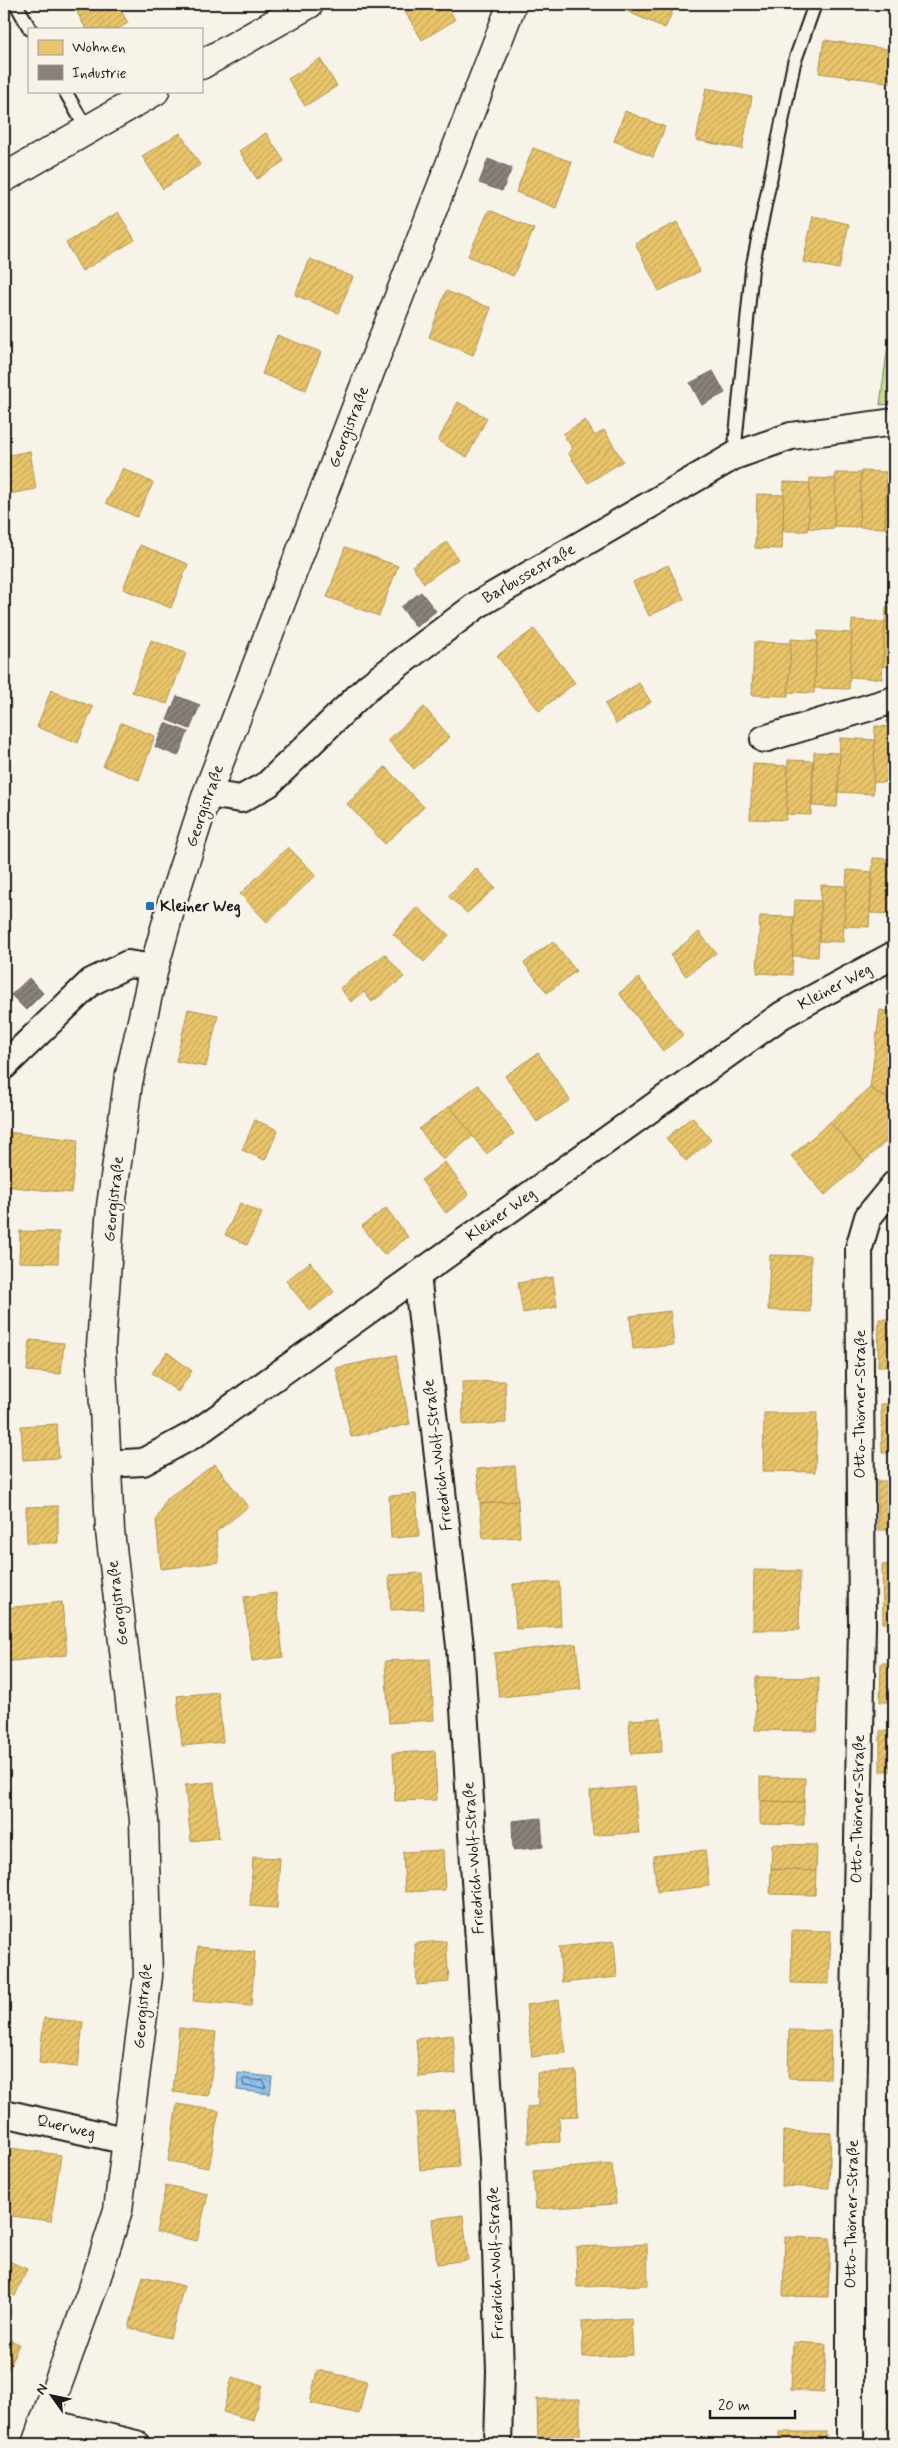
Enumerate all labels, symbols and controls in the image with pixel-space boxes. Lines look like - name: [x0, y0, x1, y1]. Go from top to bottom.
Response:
- legend: [28, 28, 202, 92]
- text: Wohnen: [72, 38, 126, 58]
- text: Industrie: [72, 64, 127, 84]
- street label: Georgistraße: [324, 383, 375, 471]
- street label: Barbussestraße: [479, 539, 579, 609]
- street label: Georgistraße: [181, 762, 230, 850]
- place label: Kleiner Weg: [160, 896, 241, 918]
- marker: Kleiner Weg: [144, 900, 156, 912]
- street label: Kleiner Weg: [794, 959, 876, 1015]
- street label: Georgistraße: [99, 1155, 130, 1243]
- street label: Kleiner Weg: [462, 1183, 540, 1247]
- street label: Otto-Thörner-Straße: [850, 1329, 871, 1478]
- street label: Friedrich-Wolf-Straße: [418, 1378, 458, 1532]
- street label: Georgistraße: [102, 1559, 135, 1647]
- street label: Otto-Thörner-Straße: [846, 1734, 870, 1884]
- street label: Friedrich-Wolf-Straße: [458, 1781, 490, 1935]
- street label: Georgistraße: [129, 1962, 158, 2050]
- street label: Querweg: [34, 2110, 98, 2144]
- street label: Otto-Thörner-Straße: [840, 2139, 864, 2289]
- street label: Friedrich-Wolf-Straße: [483, 2186, 509, 2340]
- north arrow: [28, 2370, 78, 2420]
- text: N: [32, 2381, 52, 2398]
- scale bar: [710, 2388, 796, 2420]
- text: 20 m: [718, 2396, 750, 2416]

